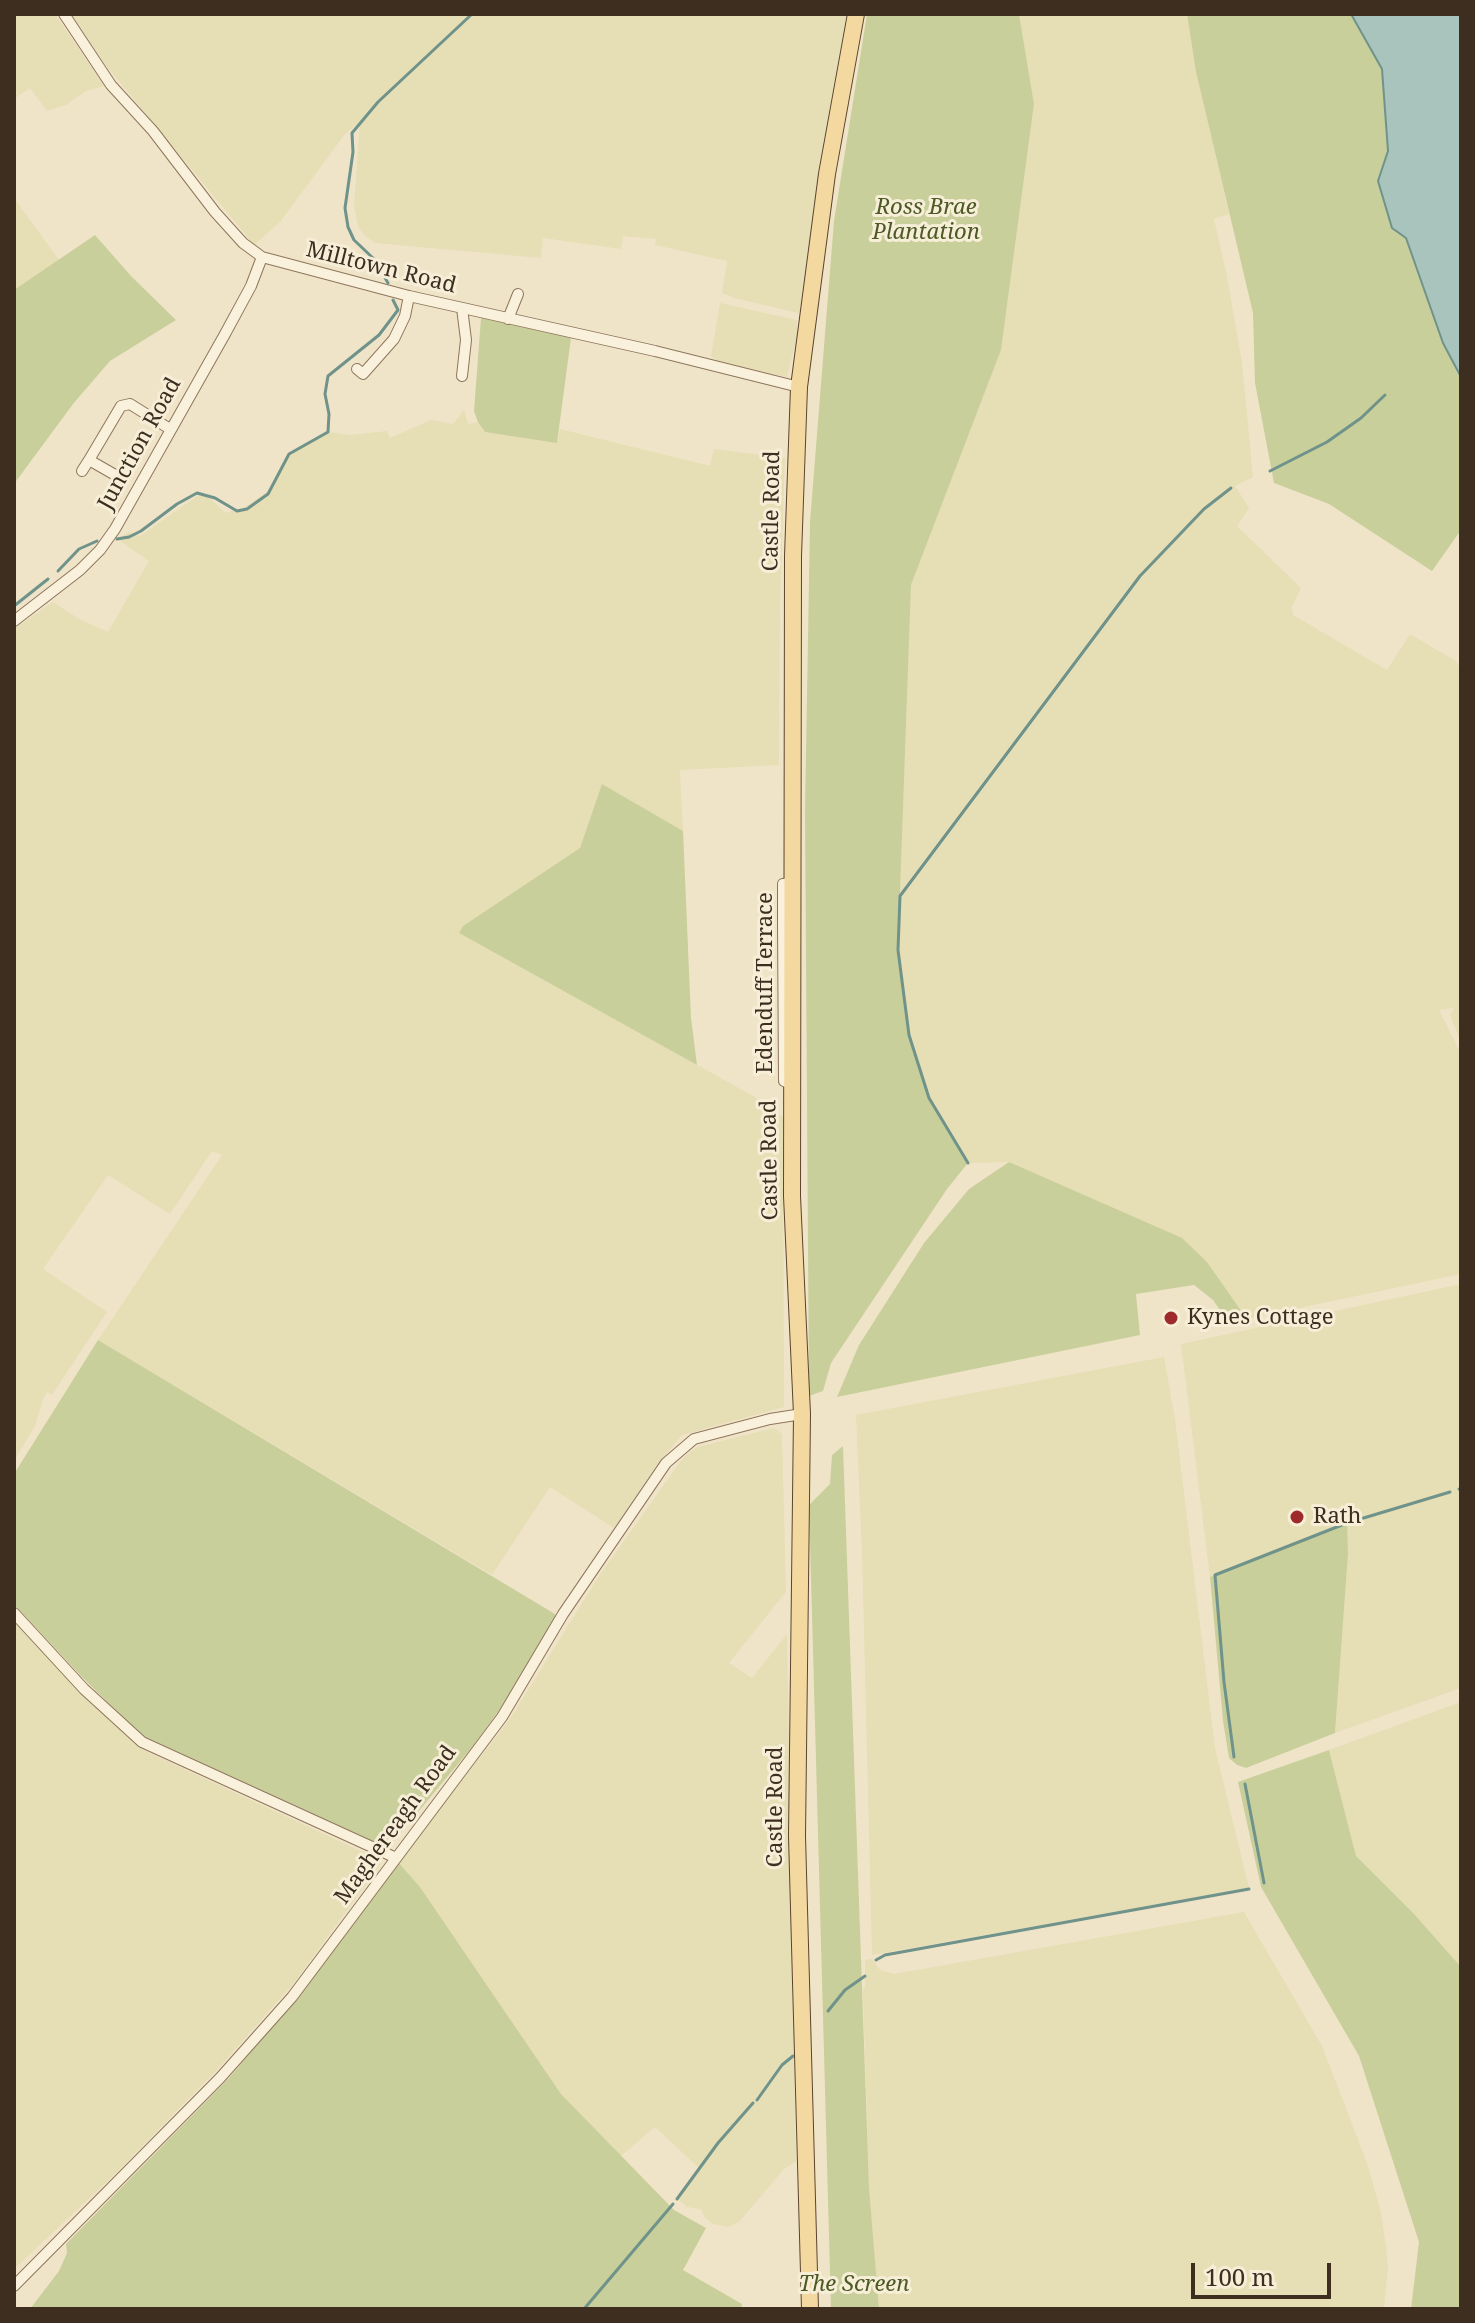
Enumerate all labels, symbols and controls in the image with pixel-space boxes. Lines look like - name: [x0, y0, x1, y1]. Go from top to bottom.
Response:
- park label: Ross Brae Plantation: [872, 195, 980, 246]
- street label: Milltown Road: [303, 237, 459, 299]
- street label: Junction Road: [93, 373, 187, 515]
- street label: Castle Road: [758, 450, 786, 572]
- street label: Edenduff Terrace: [753, 892, 779, 1074]
- street label: Castle Road: [756, 1099, 784, 1221]
- place label: Kynes Cottage: [1187, 1305, 1333, 1331]
- marker: Kynes Cottage: [1162, 1309, 1180, 1327]
- place label: Rath: [1313, 1504, 1362, 1530]
- marker: Rath: [1288, 1508, 1306, 1526]
- street label: Maghereagh Road: [330, 1741, 462, 1909]
- street label: Castle Road: [763, 1747, 789, 1867]
- scale bar: [1195, 2247, 1335, 2297]
- text: 100 m: [1205, 2260, 1274, 2293]
- park label: The Screen: [799, 2272, 909, 2298]

